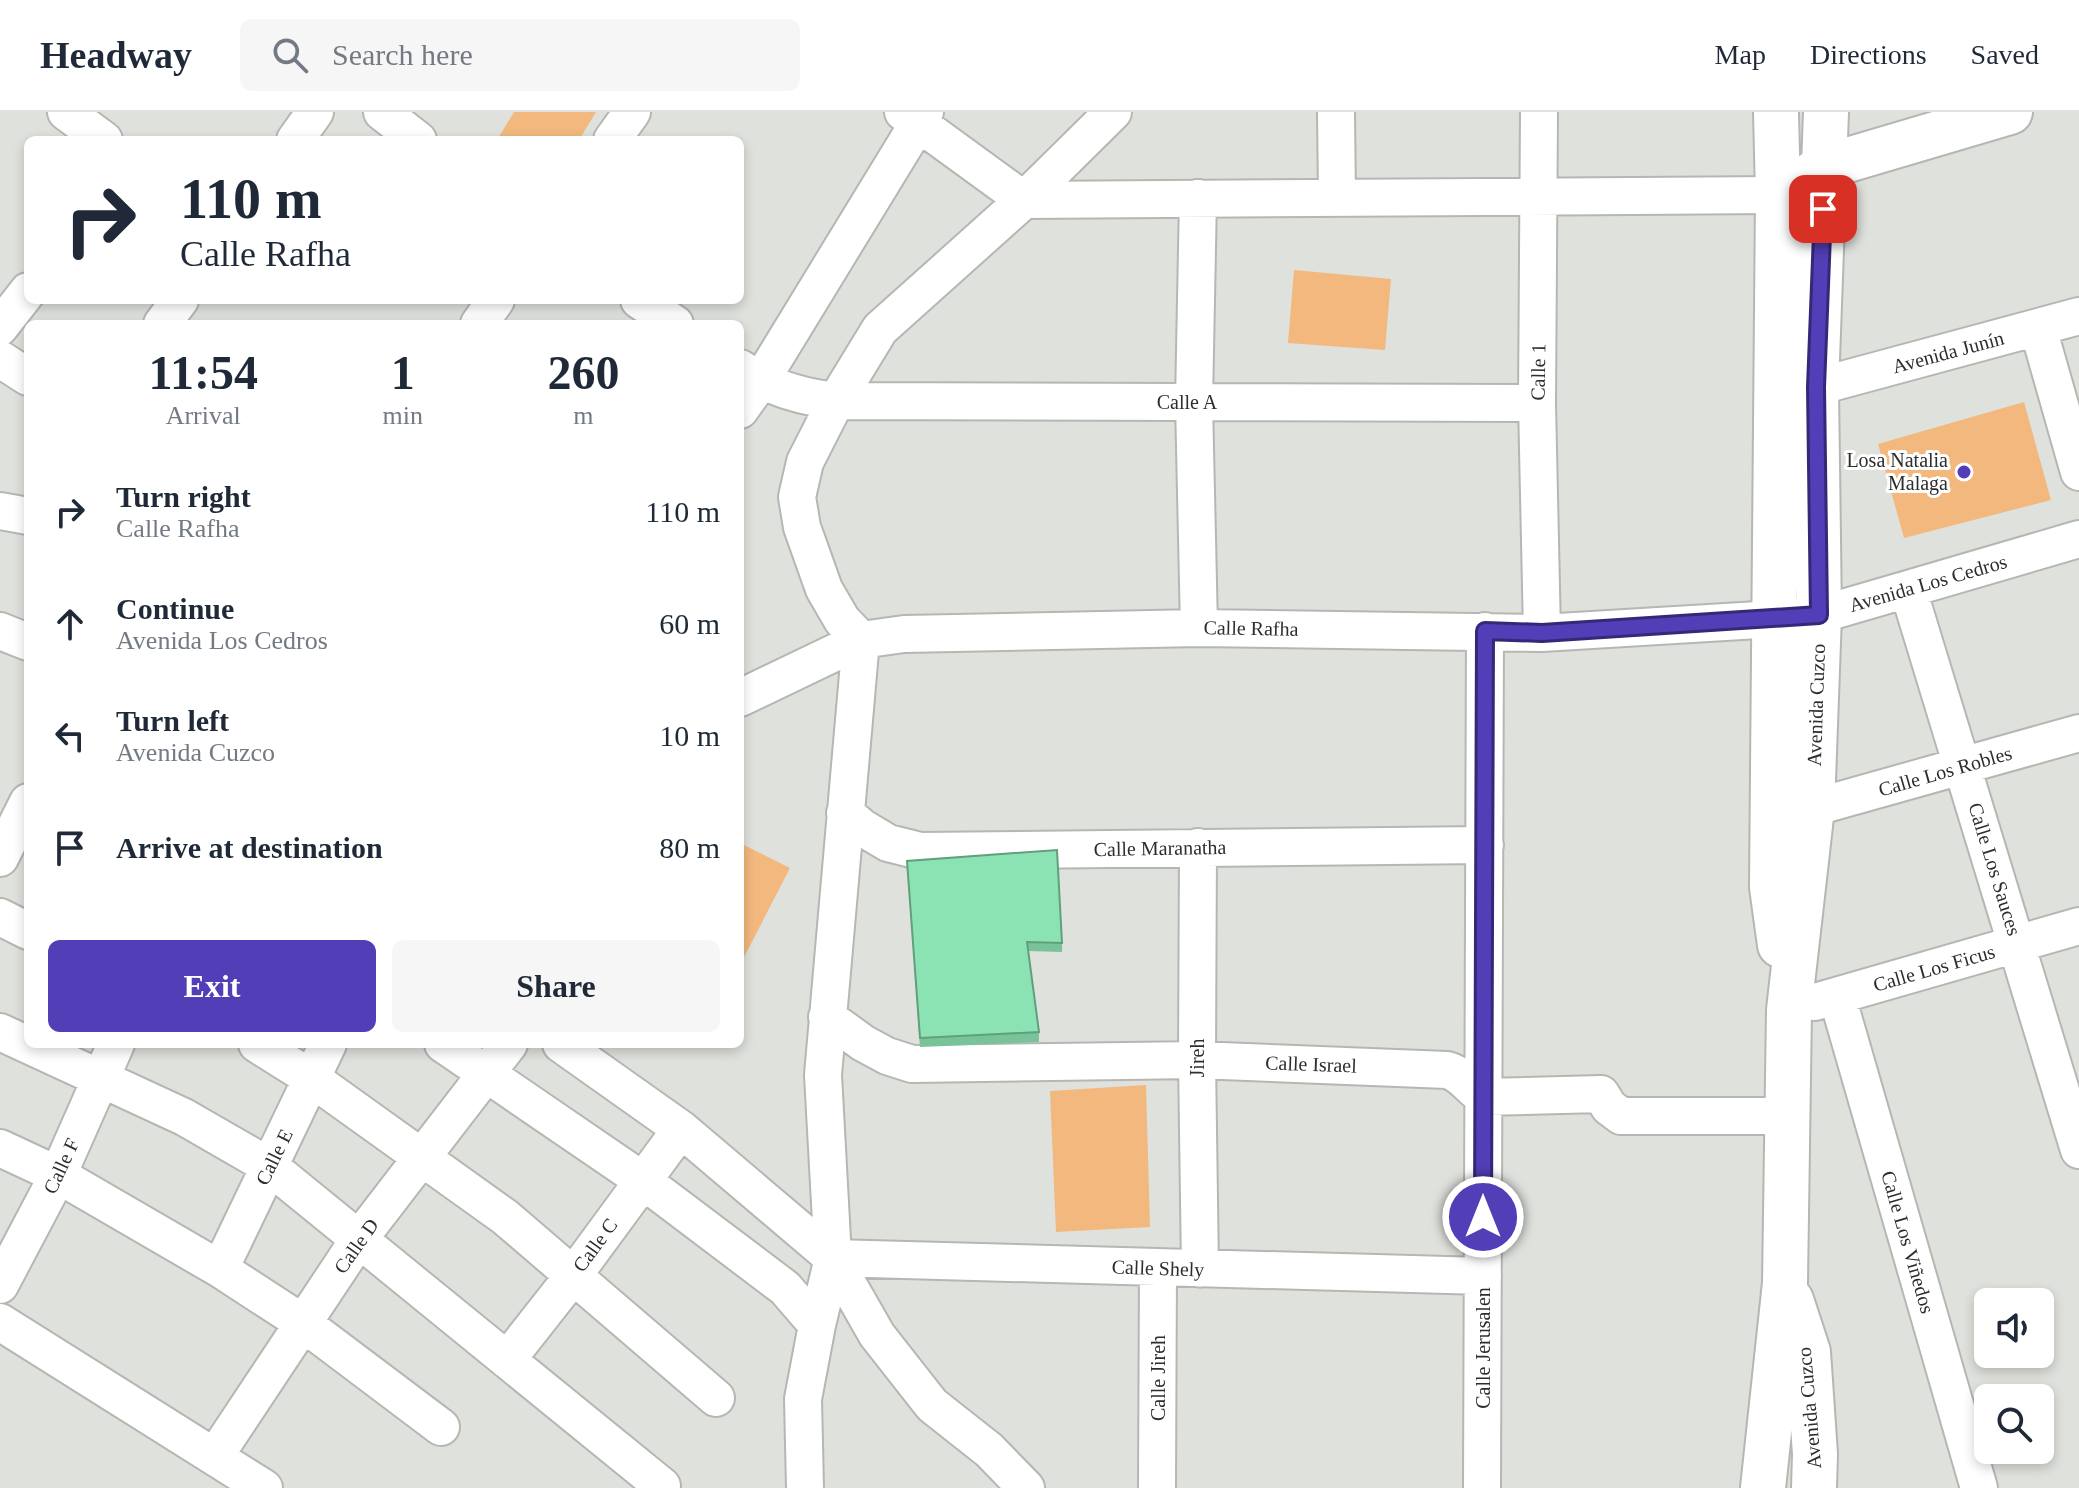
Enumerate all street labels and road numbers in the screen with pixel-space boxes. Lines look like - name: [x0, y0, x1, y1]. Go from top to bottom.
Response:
- street label: Avenida Junín: [1890, 327, 2006, 377]
- street label: Calle 1: [1527, 343, 1549, 401]
- street label: Calle A: [1157, 391, 1218, 413]
- street label: Avenida Los Cedros: [1847, 550, 2010, 616]
- street label: Calle Rafha: [1203, 616, 1299, 640]
- street label: Avenida Cuzco: [1803, 643, 1829, 767]
- street label: Calle Los Robles: [1876, 741, 2014, 801]
- street label: Calle Los Sauces: [1964, 800, 2026, 938]
- street label: Calle Maranatha: [1093, 836, 1227, 860]
- street label: Calle Los Ficus: [1871, 940, 1998, 996]
- street label: Jireh: [1186, 1039, 1208, 1077]
- street label: Calle Israel: [1265, 1051, 1358, 1077]
- street label: Calle E: [251, 1125, 297, 1189]
- street label: Calle F: [39, 1135, 83, 1197]
- street label: Calle Los Viñedos: [1877, 1168, 1939, 1316]
- street label: Calle D: [329, 1214, 383, 1278]
- street label: Calle C: [568, 1214, 622, 1276]
- street label: Calle Shely: [1111, 1255, 1205, 1282]
- street label: Calle Jerusalen: [1472, 1287, 1494, 1409]
- street label: Calle Jireh: [1147, 1335, 1169, 1421]
- street label: Avenida Cuzco: [1793, 1346, 1825, 1470]

